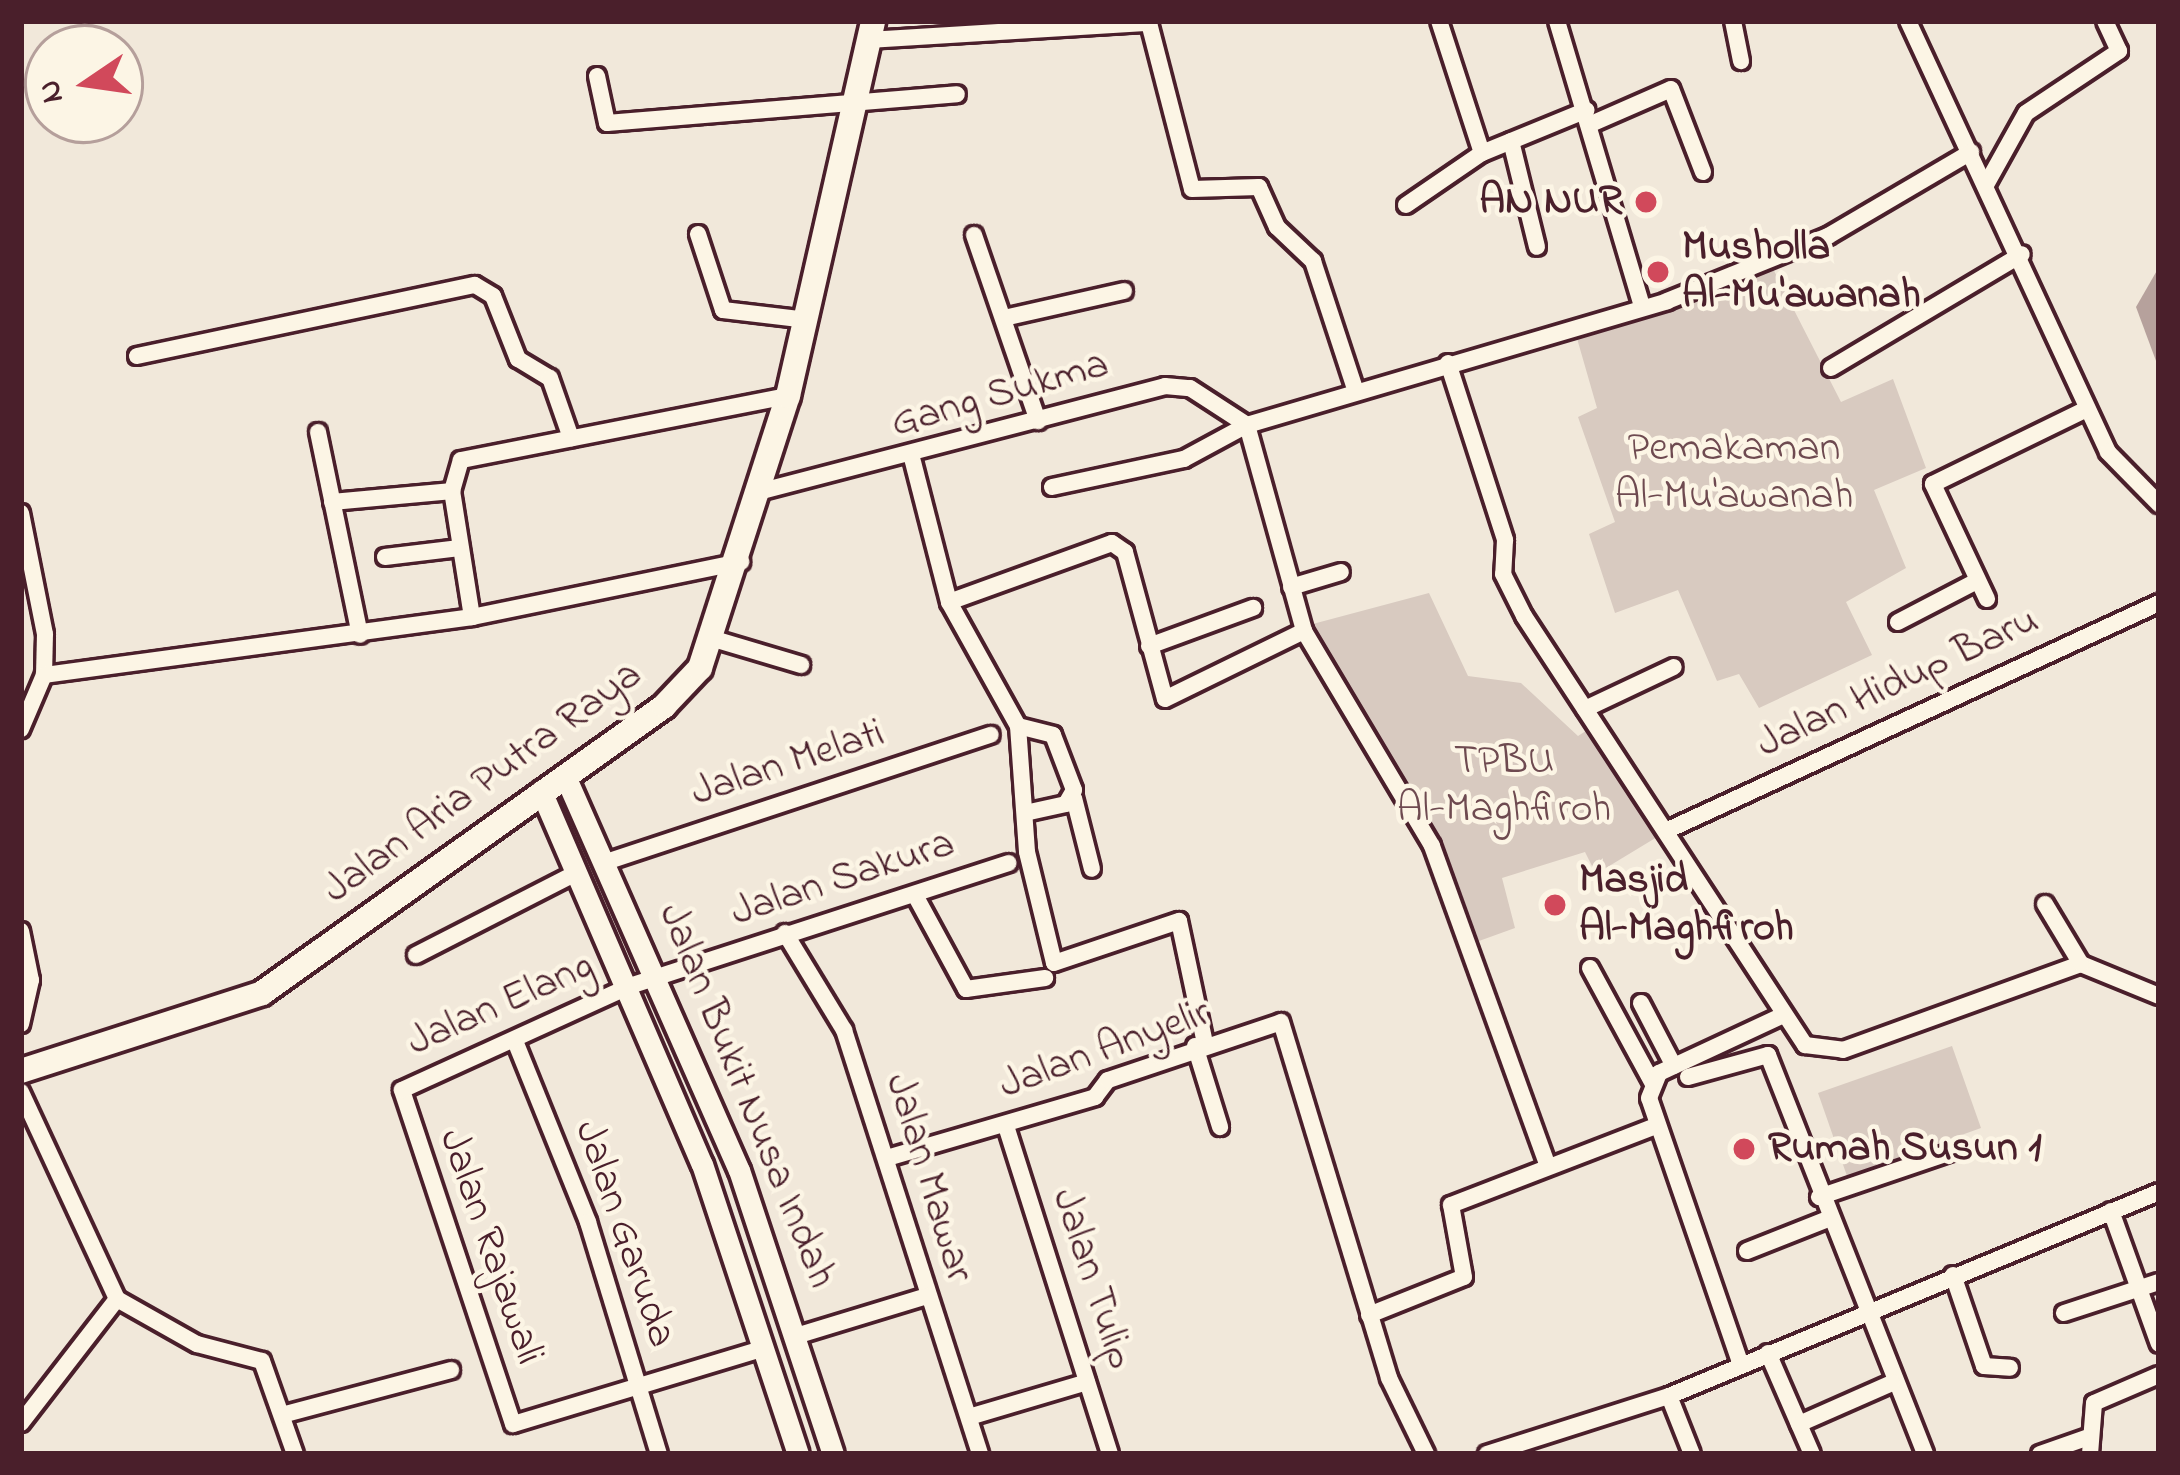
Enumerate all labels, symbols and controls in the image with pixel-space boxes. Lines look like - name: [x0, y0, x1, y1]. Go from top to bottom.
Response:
- north arrow: [24, 24, 144, 144]
- text: N: [26, 75, 78, 108]
- place label: AN NUR: [1479, 177, 1622, 227]
- marker: AN NUR: [1633, 189, 1659, 215]
- place label: Musholla Al-Mu'awanah: [1682, 223, 1921, 322]
- marker: Musholla Al-Mu'awanah: [1645, 259, 1671, 285]
- street label: Gang Sukma: [886, 340, 1114, 450]
- park label: Pemakaman Al-Mu'awanah: [1615, 424, 1853, 522]
- street label: Jalan Hidup Baru: [1749, 596, 2047, 770]
- street label: Jalan Aria Putra Raya: [314, 650, 652, 916]
- street label: Jalan Melati: [685, 709, 891, 819]
- park label: TPBU Al-Maghfiroh: [1397, 737, 1611, 836]
- street label: Jalan Sakura: [725, 819, 961, 939]
- place label: Masjid Al-Maghfiroh: [1579, 856, 1794, 954]
- marker: Masjid Al-Maghfiroh: [1542, 892, 1568, 918]
- street label: Jalan Bukit Nusa Indah: [646, 896, 846, 1296]
- street label: Jalan Elang: [400, 942, 602, 1068]
- street label: Jalan Anyelir: [993, 989, 1217, 1111]
- street label: Jalan Mawar: [872, 1068, 984, 1288]
- street label: Jalan Garuda: [562, 1114, 686, 1354]
- street label: Jalan Rajawali: [426, 1123, 554, 1371]
- place label: Rumah Susun 1: [1768, 1124, 2042, 1174]
- marker: Rumah Susun 1: [1731, 1136, 1757, 1162]
- street label: Jalan Tulip: [1039, 1182, 1145, 1376]

